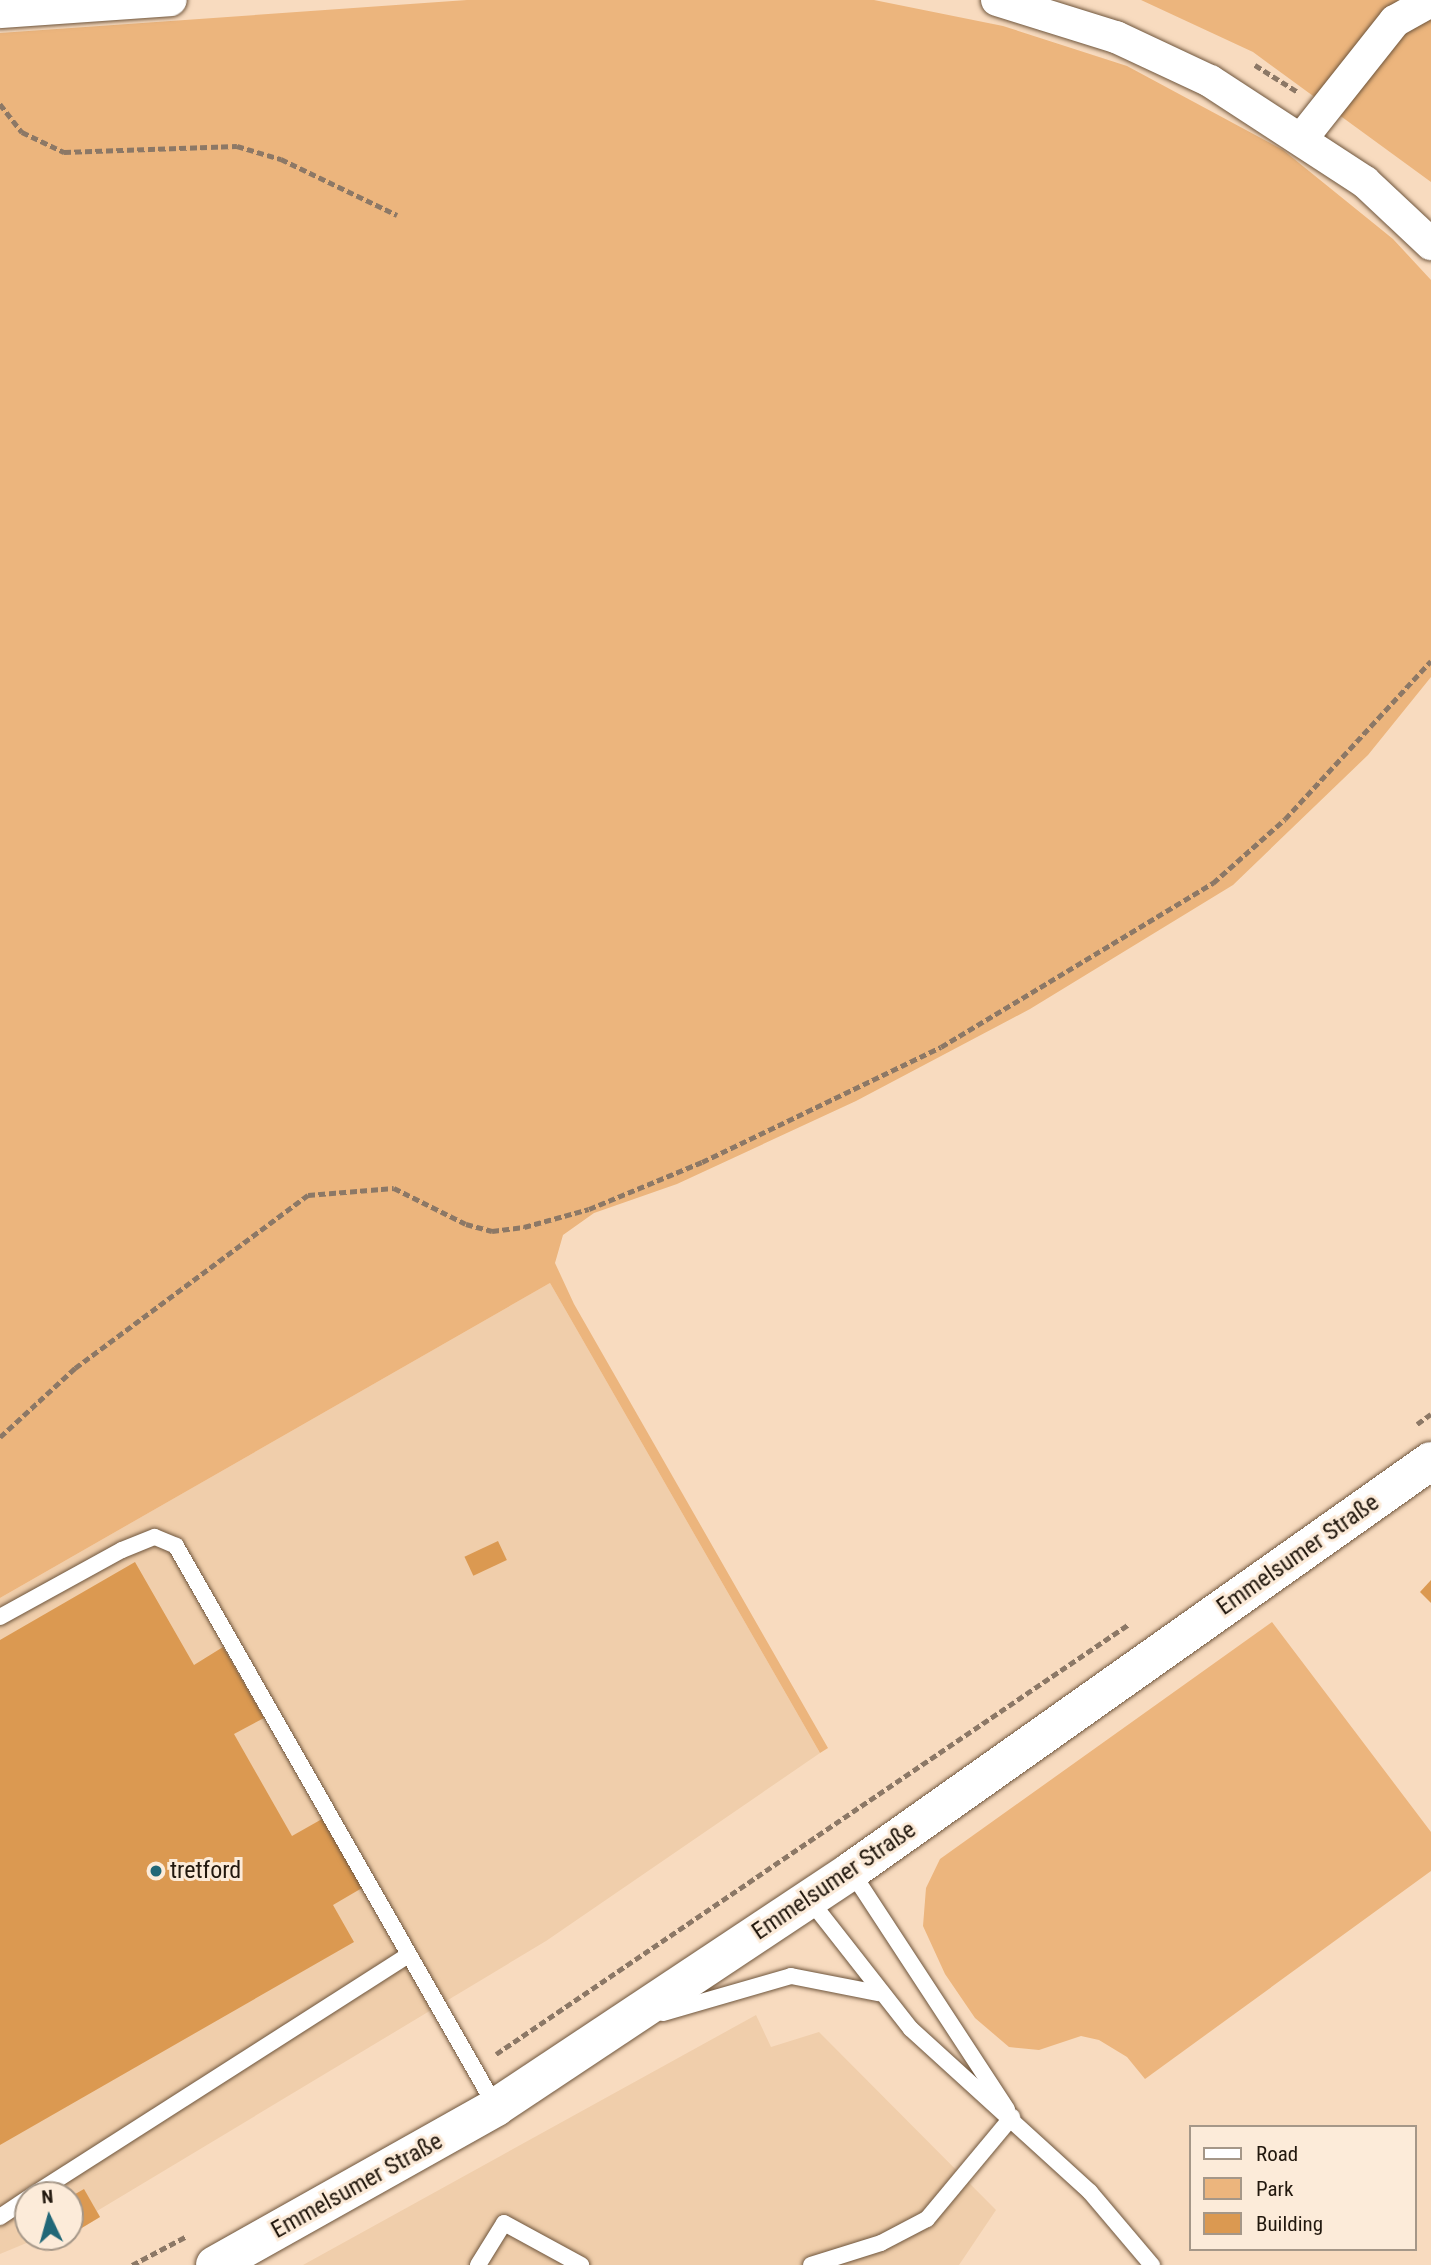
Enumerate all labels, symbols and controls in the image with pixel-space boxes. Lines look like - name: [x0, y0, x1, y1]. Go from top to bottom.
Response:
- street label: Emmelsumer Straße: [1211, 1488, 1385, 1622]
- street label: Emmelsumer Straße: [747, 1816, 921, 1946]
- place label: tretford: [170, 1857, 241, 1885]
- marker: tretford: [148, 1863, 164, 1879]
- legend: [1190, 2125, 1417, 2251]
- street label: Emmelsumer Straße: [266, 2127, 448, 2245]
- text: Road: [1256, 2142, 1298, 2166]
- text: Park: [1256, 2177, 1293, 2201]
- north arrow: [14, 2181, 84, 2251]
- text: N: [40, 2185, 54, 2209]
- text: Building: [1256, 2212, 1323, 2236]

